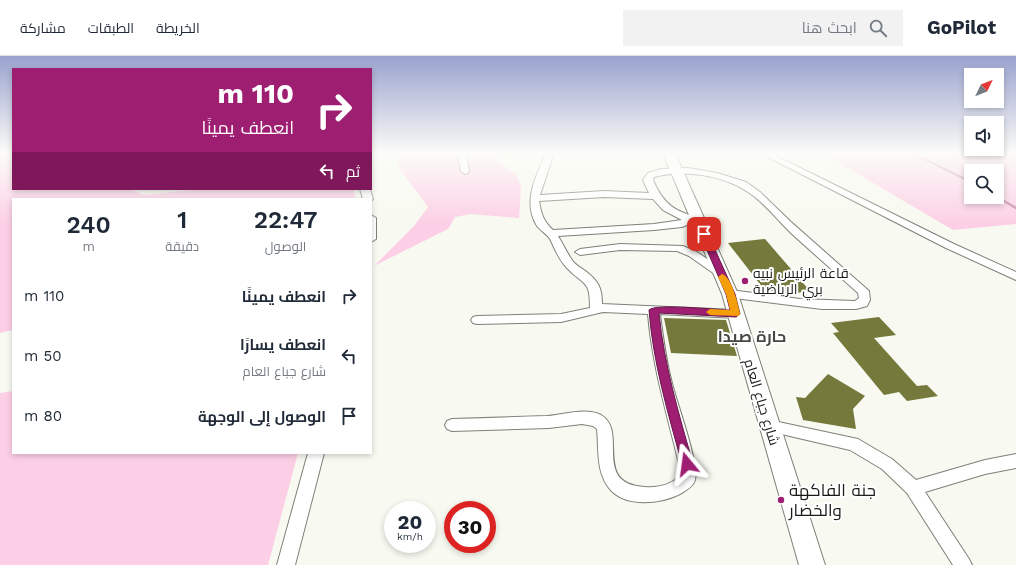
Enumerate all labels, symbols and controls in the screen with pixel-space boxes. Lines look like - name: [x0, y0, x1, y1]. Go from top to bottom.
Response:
- search box: [623, 10, 903, 46]
- text: GoPilot: [927, 16, 996, 39]
- icon: search: [867, 17, 889, 39]
- text: ابحث هنا: [802, 19, 857, 37]
- text: مشاركة: [20, 20, 66, 36]
- text: الطبقات: [88, 20, 134, 36]
- text: الخريطة: [156, 20, 200, 36]
- north arrow: [964, 68, 1004, 108]
- map controls: [964, 68, 1004, 204]
- text: 110 m: [217, 77, 294, 110]
- icon: right: [308, 84, 360, 136]
- button: sound: [964, 116, 1004, 156]
- text: انعطف يمينًا: [201, 117, 294, 138]
- icon: left: [316, 160, 338, 182]
- text: ثم: [346, 163, 360, 181]
- button: search: [964, 164, 1004, 204]
- text: 1: [177, 206, 187, 234]
- text: 22:47: [254, 206, 317, 234]
- text: 240: [67, 211, 111, 239]
- pin: [687, 217, 721, 251]
- icon: arrive: [693, 223, 715, 245]
- text: m: [82, 239, 95, 254]
- text: دقيقة: [165, 239, 199, 254]
- text: الوصول: [265, 239, 306, 254]
- place label: قاعة الرئيس نبيه بري الرياضية: [753, 265, 849, 301]
- marker: قاعة الرئيس نبيه بري الرياضية: [740, 276, 750, 286]
- icon: right: [338, 285, 360, 307]
- text: 110 m: [24, 287, 64, 305]
- text: انعطف يمينًا: [242, 288, 326, 306]
- district label: حارة صيدا: [718, 327, 786, 346]
- text: انعطف يسارًا: [240, 336, 326, 354]
- icon: left: [338, 345, 360, 367]
- text: 50 m: [24, 347, 61, 365]
- street label: شارع جباع العام: [739, 357, 783, 448]
- text: شارع جباع العام: [243, 364, 326, 379]
- icon: arrive: [338, 405, 360, 427]
- text: 80 m: [24, 407, 62, 425]
- text: الوصول إلى الوجهة: [198, 408, 326, 426]
- position arrow: [666, 443, 708, 485]
- place label: جنة الفاكهة والخضار: [788, 480, 876, 521]
- marker: جنة الفاكهة والخضار: [776, 495, 786, 505]
- speed limit sign: 30: [444, 501, 496, 553]
- text: 20: [398, 510, 422, 534]
- text: km/h: [397, 531, 423, 542]

